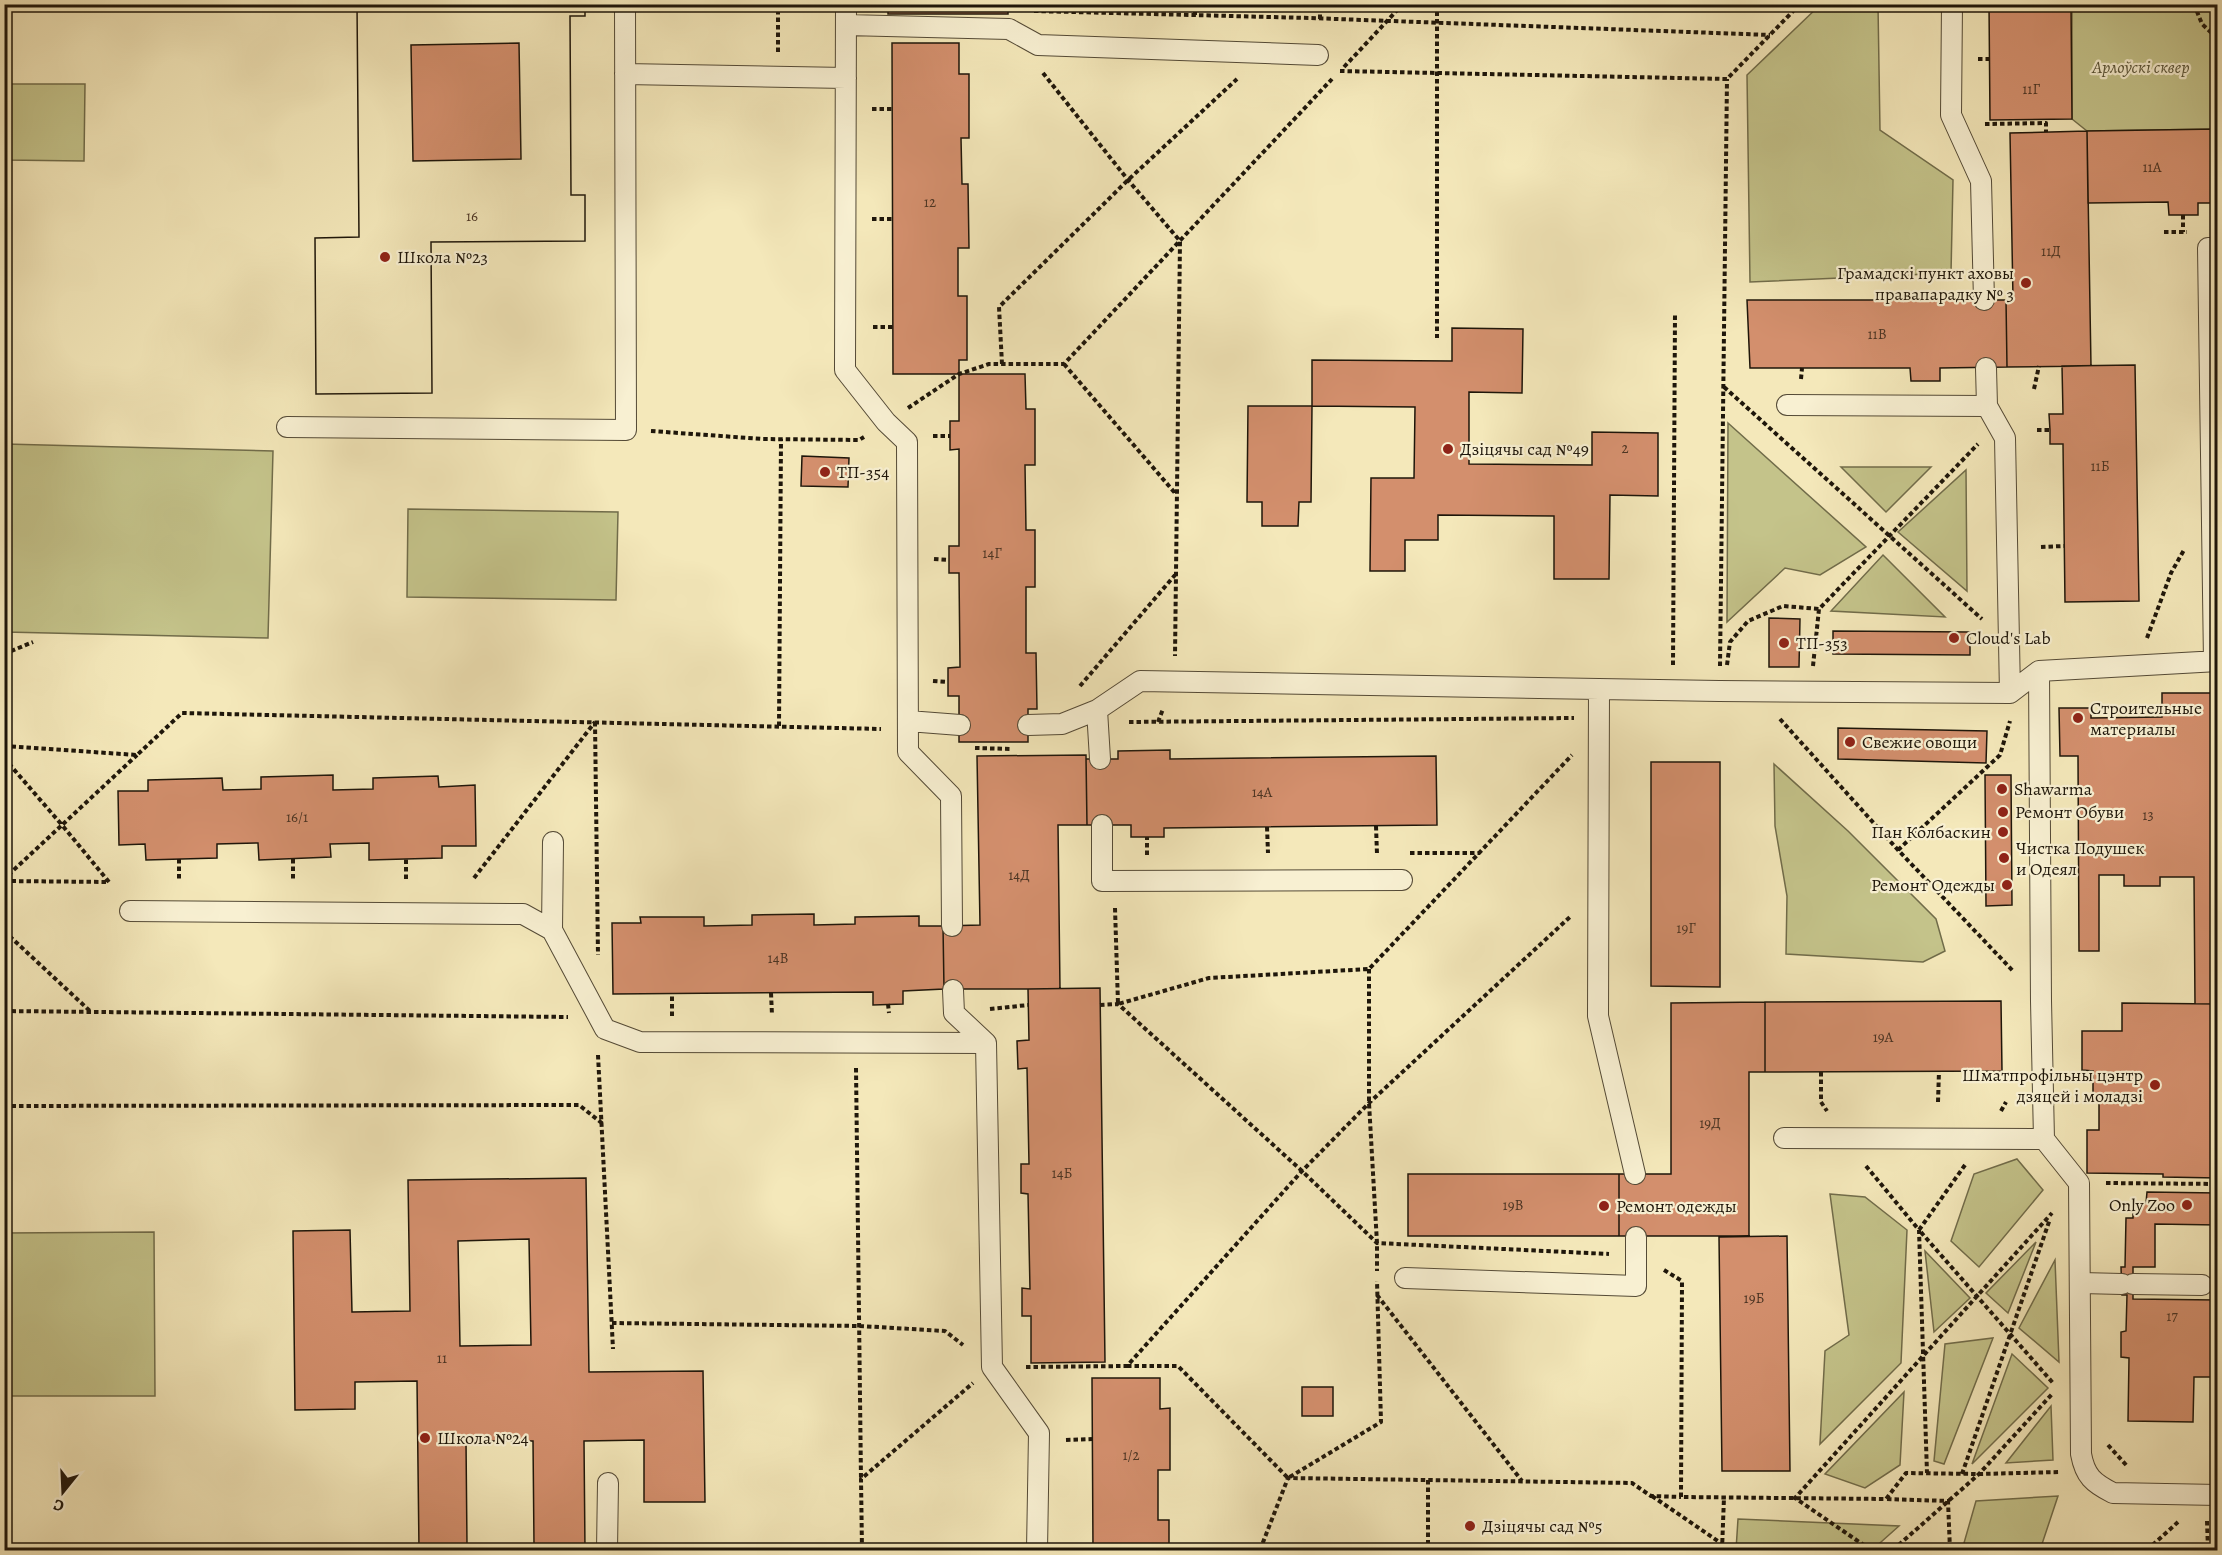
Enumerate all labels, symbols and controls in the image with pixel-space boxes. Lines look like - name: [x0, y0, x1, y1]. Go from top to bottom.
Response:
- park label: Арлоўскі сквер: [2091, 55, 2190, 79]
- house number: 11Г: [2022, 79, 2040, 99]
- house number: 11А: [2142, 157, 2162, 177]
- house number: 12: [924, 192, 936, 212]
- house number: 16: [466, 206, 478, 226]
- house number: 11Д: [2041, 241, 2061, 261]
- place label: Школа №23: [397, 245, 488, 269]
- marker: Школа №23: [378, 250, 392, 264]
- place label: Грамадскі пункт аховы правапарадку № 3: [1837, 261, 2014, 306]
- marker: Грамадскі пункт аховы правапарадку № 3: [2019, 276, 2033, 290]
- house number: 11В: [1867, 324, 1887, 344]
- place label: Дзіцячы сад №49: [1460, 437, 1589, 461]
- house number: 2: [1621, 438, 1629, 458]
- marker: Дзіцячы сад №49: [1441, 442, 1455, 456]
- house number: 11Б: [2090, 456, 2110, 476]
- place label: ТП-354: [837, 460, 889, 484]
- marker: ТП-354: [818, 465, 832, 479]
- house number: 14Г: [982, 543, 1002, 563]
- place label: Cloud's Lab: [1966, 626, 2051, 650]
- place label: ТП-353: [1796, 631, 1848, 655]
- marker: Cloud's Lab: [1947, 631, 1961, 645]
- marker: ТП-353: [1777, 636, 1791, 650]
- place label: Строительные материалы: [2090, 696, 2202, 741]
- marker: Строительные материалы: [2071, 711, 2085, 725]
- place label: Свежие овощи: [1862, 730, 1977, 754]
- marker: Свежие овощи: [1843, 735, 1857, 749]
- place label: Shawarma: [2014, 777, 2093, 801]
- house number: 14А: [1252, 782, 1273, 802]
- marker: Shawarma: [1995, 782, 2009, 796]
- place label: Ремонт Обуви: [2015, 800, 2124, 824]
- marker: Ремонт Обуви: [1996, 805, 2010, 819]
- house number: 13: [2142, 805, 2154, 825]
- house number: 16/1: [286, 807, 308, 827]
- place label: Пан Колбаскин: [1871, 820, 1991, 844]
- marker: Пан Колбаскин: [1996, 825, 2010, 839]
- place label: Чистка Подушек и Одеял: [2016, 836, 2145, 881]
- marker: Чистка Подушек и Одеял: [1997, 851, 2011, 865]
- house number: 14Д: [1008, 865, 1030, 885]
- place label: Ремонт Одежды: [1871, 873, 1995, 897]
- marker: Ремонт Одежды: [2000, 878, 2014, 892]
- house number: 19Г: [1676, 918, 1696, 938]
- house number: 14В: [768, 948, 788, 968]
- house number: 19А: [1873, 1027, 1894, 1047]
- place label: Шматпрофільны цэнтр дзяцей і моладзі: [1962, 1063, 2143, 1108]
- marker: Шматпрофільны цэнтр дзяцей і моладзі: [2148, 1078, 2162, 1092]
- house number: 19Д: [1699, 1113, 1721, 1133]
- house number: 14Б: [1052, 1163, 1072, 1183]
- place label: Only Zoo: [2109, 1193, 2175, 1217]
- place label: Ремонт одежды: [1616, 1194, 1737, 1218]
- house number: 19В: [1503, 1195, 1523, 1215]
- marker: Only Zoo: [2180, 1198, 2194, 1212]
- marker: Ремонт одежды: [1597, 1199, 1611, 1213]
- house number: 19Б: [1744, 1288, 1765, 1308]
- house number: 17: [2166, 1306, 2178, 1326]
- house number: 11: [437, 1348, 447, 1368]
- place label: Школа №24: [437, 1426, 529, 1450]
- marker: Школа №24: [418, 1431, 432, 1445]
- house number: 1/2: [1122, 1445, 1140, 1465]
- north arrow: [33, 1462, 93, 1522]
- text: С: [50, 1493, 67, 1517]
- place label: Дзіцячы сад №5: [1482, 1514, 1602, 1538]
- marker: Дзіцячы сад №5: [1463, 1519, 1477, 1533]

